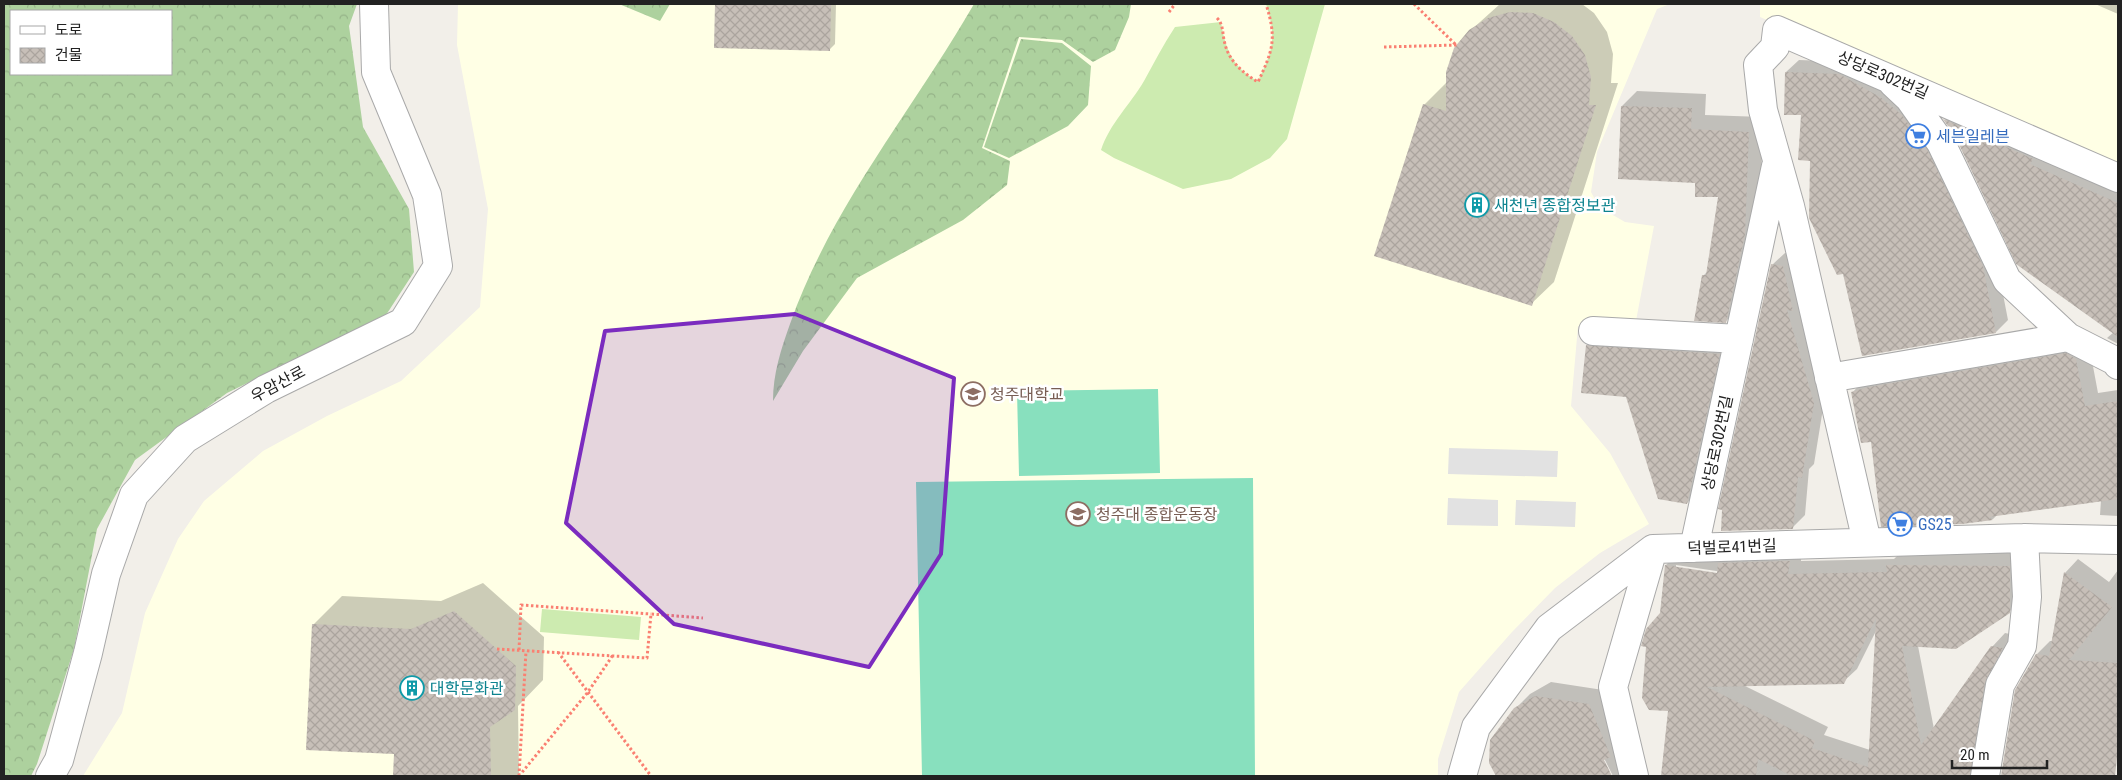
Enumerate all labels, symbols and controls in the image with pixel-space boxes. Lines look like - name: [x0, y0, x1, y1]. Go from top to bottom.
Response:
- legend: [10, 10, 172, 75]
- text: 도로: [55, 21, 83, 39]
- text: 건물: [55, 46, 83, 64]
- street label: 상당로302번길: [1835, 47, 1931, 103]
- supermarket icon: 세븐일레븐: [1905, 123, 1931, 149]
- place label: 세븐일레븐: [1936, 127, 2010, 146]
- building icon: 새천년 종합정보관: [1464, 192, 1490, 218]
- place label: 새천년 종합정보관: [1494, 196, 1616, 215]
- street label: 우암산로: [248, 362, 309, 406]
- school or university icon: 청주대학교: [960, 381, 986, 407]
- place label: 청주대학교: [990, 385, 1064, 404]
- street label: 상당로302번길: [1698, 393, 1736, 493]
- school or university icon: 청주대 종합운동장: [1065, 501, 1091, 527]
- place label: 청주대 종합운동장: [1096, 505, 1218, 524]
- supermarket icon: GS25: [1887, 511, 1913, 537]
- place label: GS25: [1918, 515, 1952, 534]
- street label: 덕벌로41번길: [1687, 536, 1777, 558]
- building icon: 대학문화관: [399, 675, 425, 701]
- place label: 대학문화관: [430, 679, 504, 698]
- scale bar: [1952, 738, 2047, 770]
- text: 20 m: [1960, 746, 1990, 764]

